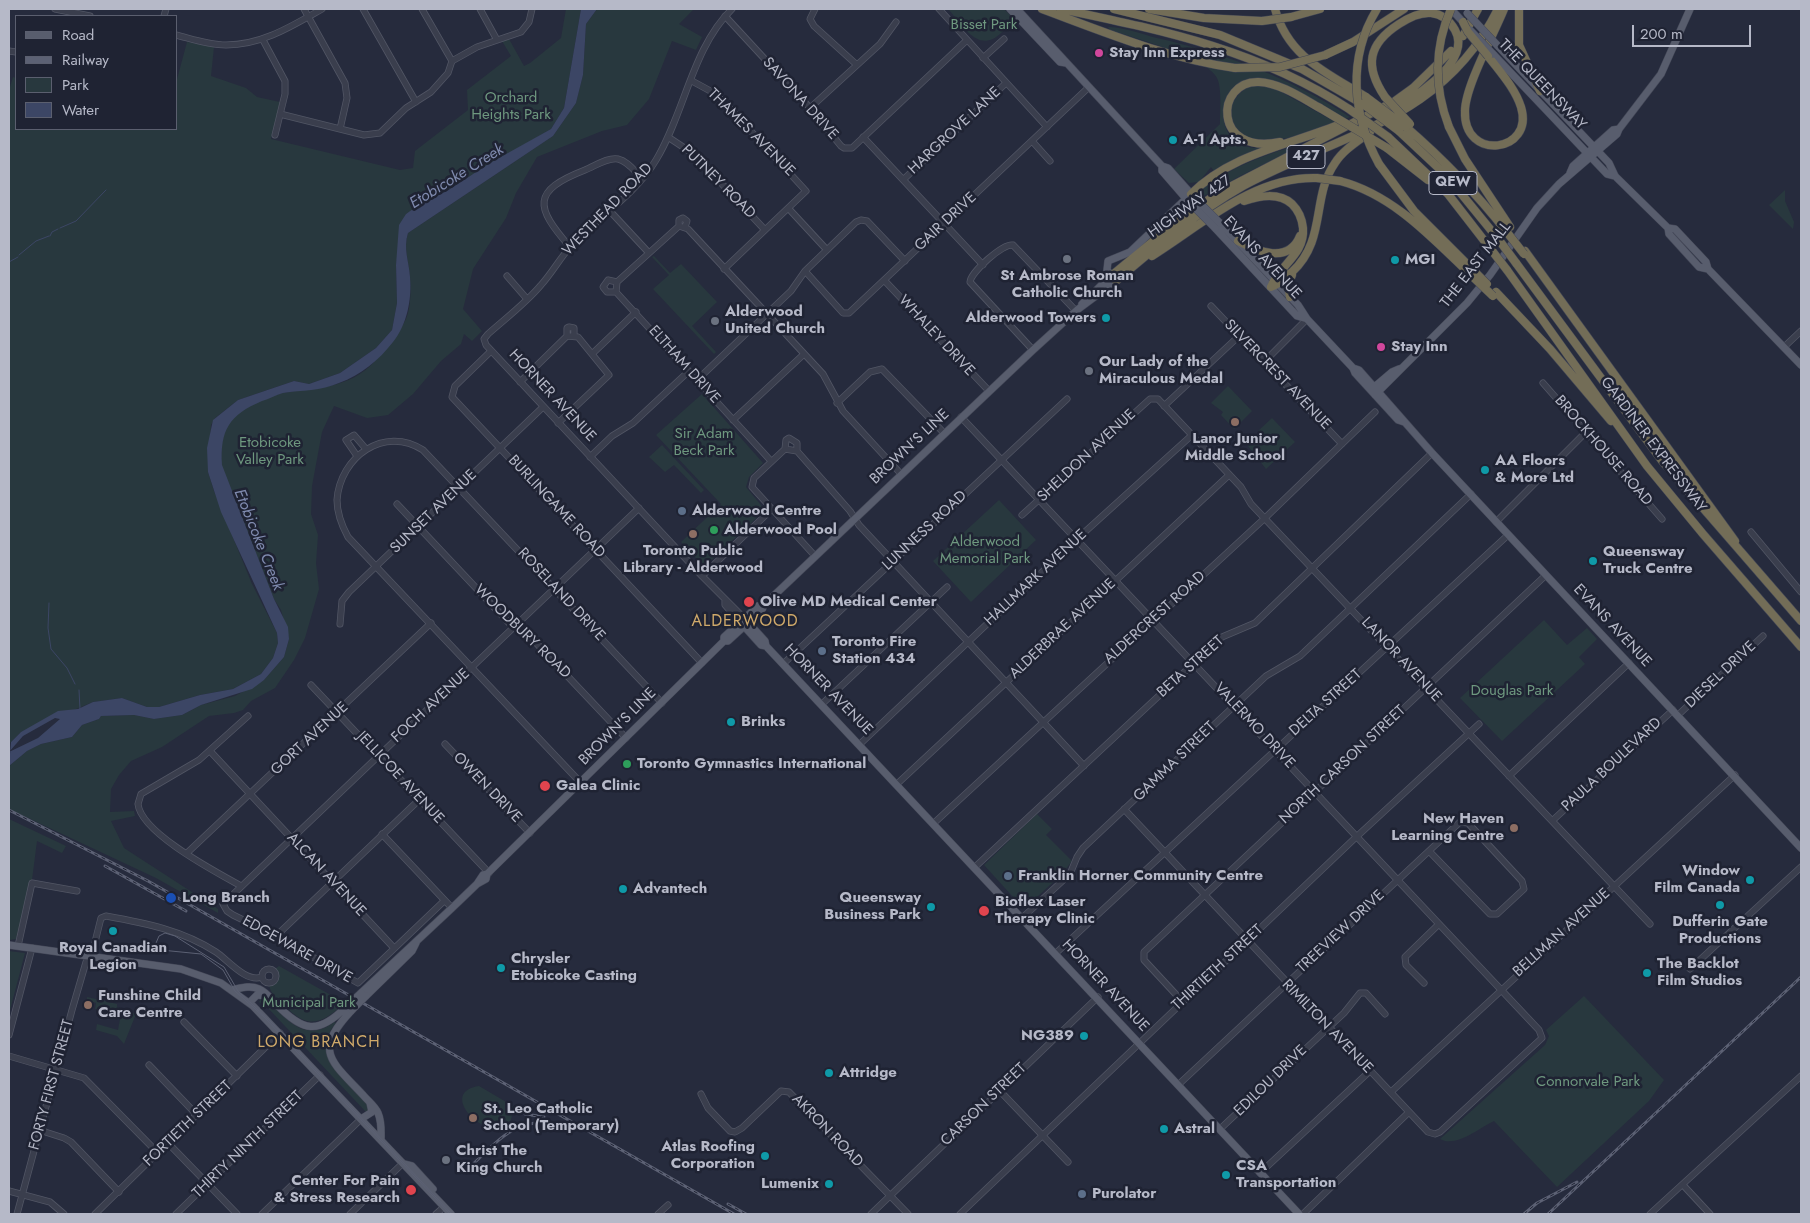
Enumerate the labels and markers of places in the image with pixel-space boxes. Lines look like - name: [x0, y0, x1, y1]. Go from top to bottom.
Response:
- place label: Stay Inn Express: [1109, 44, 1225, 62]
- marker: Stay Inn Express: [1093, 47, 1105, 59]
- place label: A-1 Apts.: [1183, 131, 1246, 149]
- marker: A-1 Apts.: [1167, 134, 1179, 146]
- place label: MGI: [1405, 251, 1435, 269]
- marker: St Ambrose Roman Catholic Church: [1061, 253, 1073, 265]
- marker: MGI: [1389, 254, 1401, 266]
- place label: St Ambrose Roman Catholic Church: [1000, 267, 1134, 302]
- place label: Alderwood United Church: [725, 303, 825, 338]
- place label: Alderwood Towers: [965, 309, 1096, 327]
- marker: Alderwood Towers: [1100, 312, 1112, 324]
- marker: Alderwood United Church: [709, 315, 721, 327]
- place label: Stay Inn: [1391, 338, 1448, 356]
- marker: Stay Inn: [1375, 341, 1387, 353]
- place label: Our Lady of the Miraculous Medal: [1099, 353, 1223, 388]
- marker: Our Lady of the Miraculous Medal: [1083, 365, 1095, 377]
- marker: Lanor Junior Middle School: [1229, 416, 1241, 428]
- place label: Lanor Junior Middle School: [1185, 430, 1285, 465]
- place label: AA Floors & More Ltd: [1495, 452, 1574, 487]
- marker: AA Floors & More Ltd: [1479, 464, 1491, 476]
- place label: Alderwood Centre: [692, 502, 821, 520]
- marker: Alderwood Centre: [676, 505, 688, 517]
- place label: Alderwood Pool: [724, 521, 837, 539]
- marker: Alderwood Pool: [708, 524, 720, 536]
- marker: Toronto Public Library - Alderwood: [687, 528, 699, 540]
- place label: Toronto Public Library - Alderwood: [623, 542, 763, 577]
- place label: Queensway Truck Centre: [1603, 543, 1693, 578]
- marker: Queensway Truck Centre: [1587, 555, 1599, 567]
- place label: Olive MD Medical Center: [760, 593, 937, 611]
- marker: Olive MD Medical Center: [742, 595, 756, 609]
- place label: Toronto Fire Station 434: [832, 633, 916, 668]
- marker: Toronto Fire Station 434: [816, 645, 828, 657]
- place label: Brinks: [741, 713, 785, 731]
- marker: Brinks: [725, 716, 737, 728]
- place label: Toronto Gymnastics International: [637, 755, 866, 773]
- marker: Toronto Gymnastics International: [621, 758, 633, 770]
- place label: Galea Clinic: [556, 777, 640, 795]
- marker: Galea Clinic: [538, 779, 552, 793]
- place label: New Haven Learning Centre: [1391, 810, 1504, 845]
- marker: New Haven Learning Centre: [1508, 822, 1520, 834]
- place label: Window Film Canada: [1654, 862, 1740, 897]
- place label: Franklin Horner Community Centre: [1018, 867, 1263, 885]
- marker: Franklin Horner Community Centre: [1002, 870, 1014, 882]
- marker: Window Film Canada: [1744, 874, 1756, 886]
- place label: Advantech: [633, 880, 707, 898]
- marker: Advantech: [617, 883, 629, 895]
- place label: Long Branch: [182, 889, 270, 907]
- place label: Queensway Business Park: [824, 889, 921, 924]
- marker: Long Branch: [164, 891, 178, 905]
- place label: Bioflex Laser Therapy Clinic: [995, 893, 1095, 928]
- marker: Dufferin Gate Productions: [1714, 899, 1726, 911]
- marker: Queensway Business Park: [925, 901, 937, 913]
- marker: Bioflex Laser Therapy Clinic: [977, 904, 991, 918]
- place label: Dufferin Gate Productions: [1672, 913, 1768, 948]
- marker: Royal Canadian Legion: [107, 925, 119, 937]
- place label: Royal Canadian Legion: [59, 939, 167, 974]
- place label: Chrysler Etobicoke Casting: [511, 950, 637, 985]
- place label: The Backlot Film Studios: [1657, 955, 1742, 990]
- marker: Chrysler Etobicoke Casting: [495, 962, 507, 974]
- marker: The Backlot Film Studios: [1641, 967, 1653, 979]
- place label: Funshine Child Care Centre: [98, 987, 201, 1022]
- marker: Funshine Child Care Centre: [82, 999, 94, 1011]
- place label: NG389: [1021, 1027, 1074, 1045]
- marker: NG389: [1078, 1030, 1090, 1042]
- place label: Attridge: [839, 1064, 897, 1082]
- marker: Attridge: [823, 1067, 835, 1079]
- place label: St. Leo Catholic School (Temporary): [483, 1100, 619, 1135]
- marker: St. Leo Catholic School (Temporary): [467, 1112, 479, 1124]
- place label: Astral: [1174, 1120, 1215, 1138]
- marker: Astral: [1158, 1123, 1170, 1135]
- place label: Atlas Roofing Corporation: [661, 1138, 755, 1173]
- place label: Christ The King Church: [456, 1142, 542, 1177]
- marker: Atlas Roofing Corporation: [759, 1150, 771, 1162]
- marker: Christ The King Church: [440, 1154, 452, 1166]
- place label: CSA Transportation: [1236, 1157, 1336, 1192]
- marker: CSA Transportation: [1220, 1169, 1232, 1181]
- place label: Center For Pain & Stress Research: [274, 1172, 400, 1207]
- place label: Lumenix: [761, 1175, 819, 1193]
- marker: Lumenix: [823, 1178, 835, 1190]
- marker: Center For Pain & Stress Research: [404, 1183, 418, 1197]
- place label: Purolator: [1092, 1185, 1156, 1203]
- marker: Purolator: [1076, 1188, 1088, 1200]

